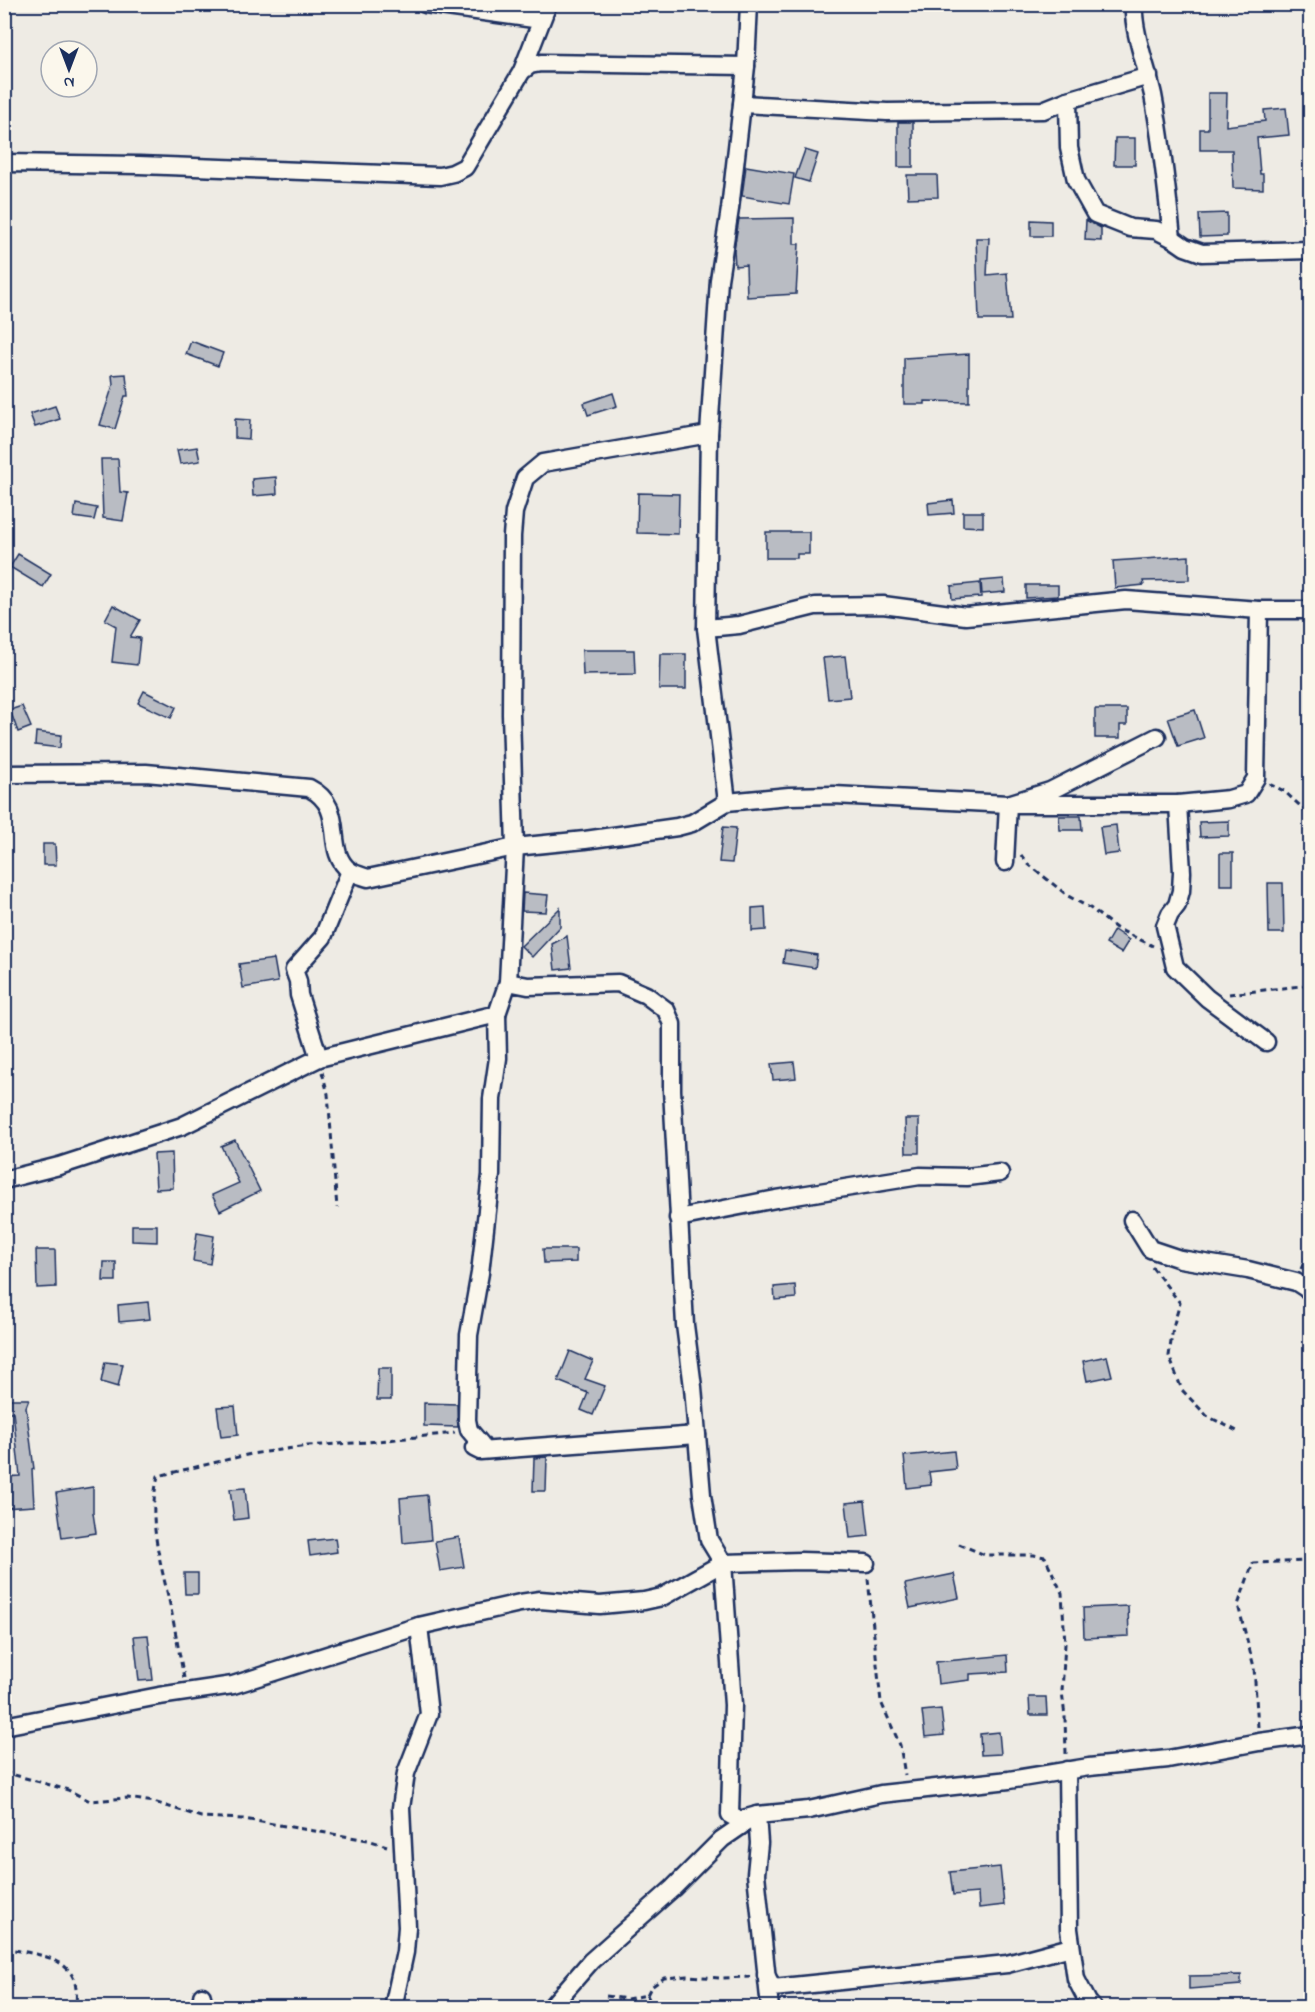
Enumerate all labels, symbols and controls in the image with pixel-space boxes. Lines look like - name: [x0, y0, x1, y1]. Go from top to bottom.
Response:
- north arrow: [39, 39, 99, 99]
- text: N: [63, 70, 74, 94]

